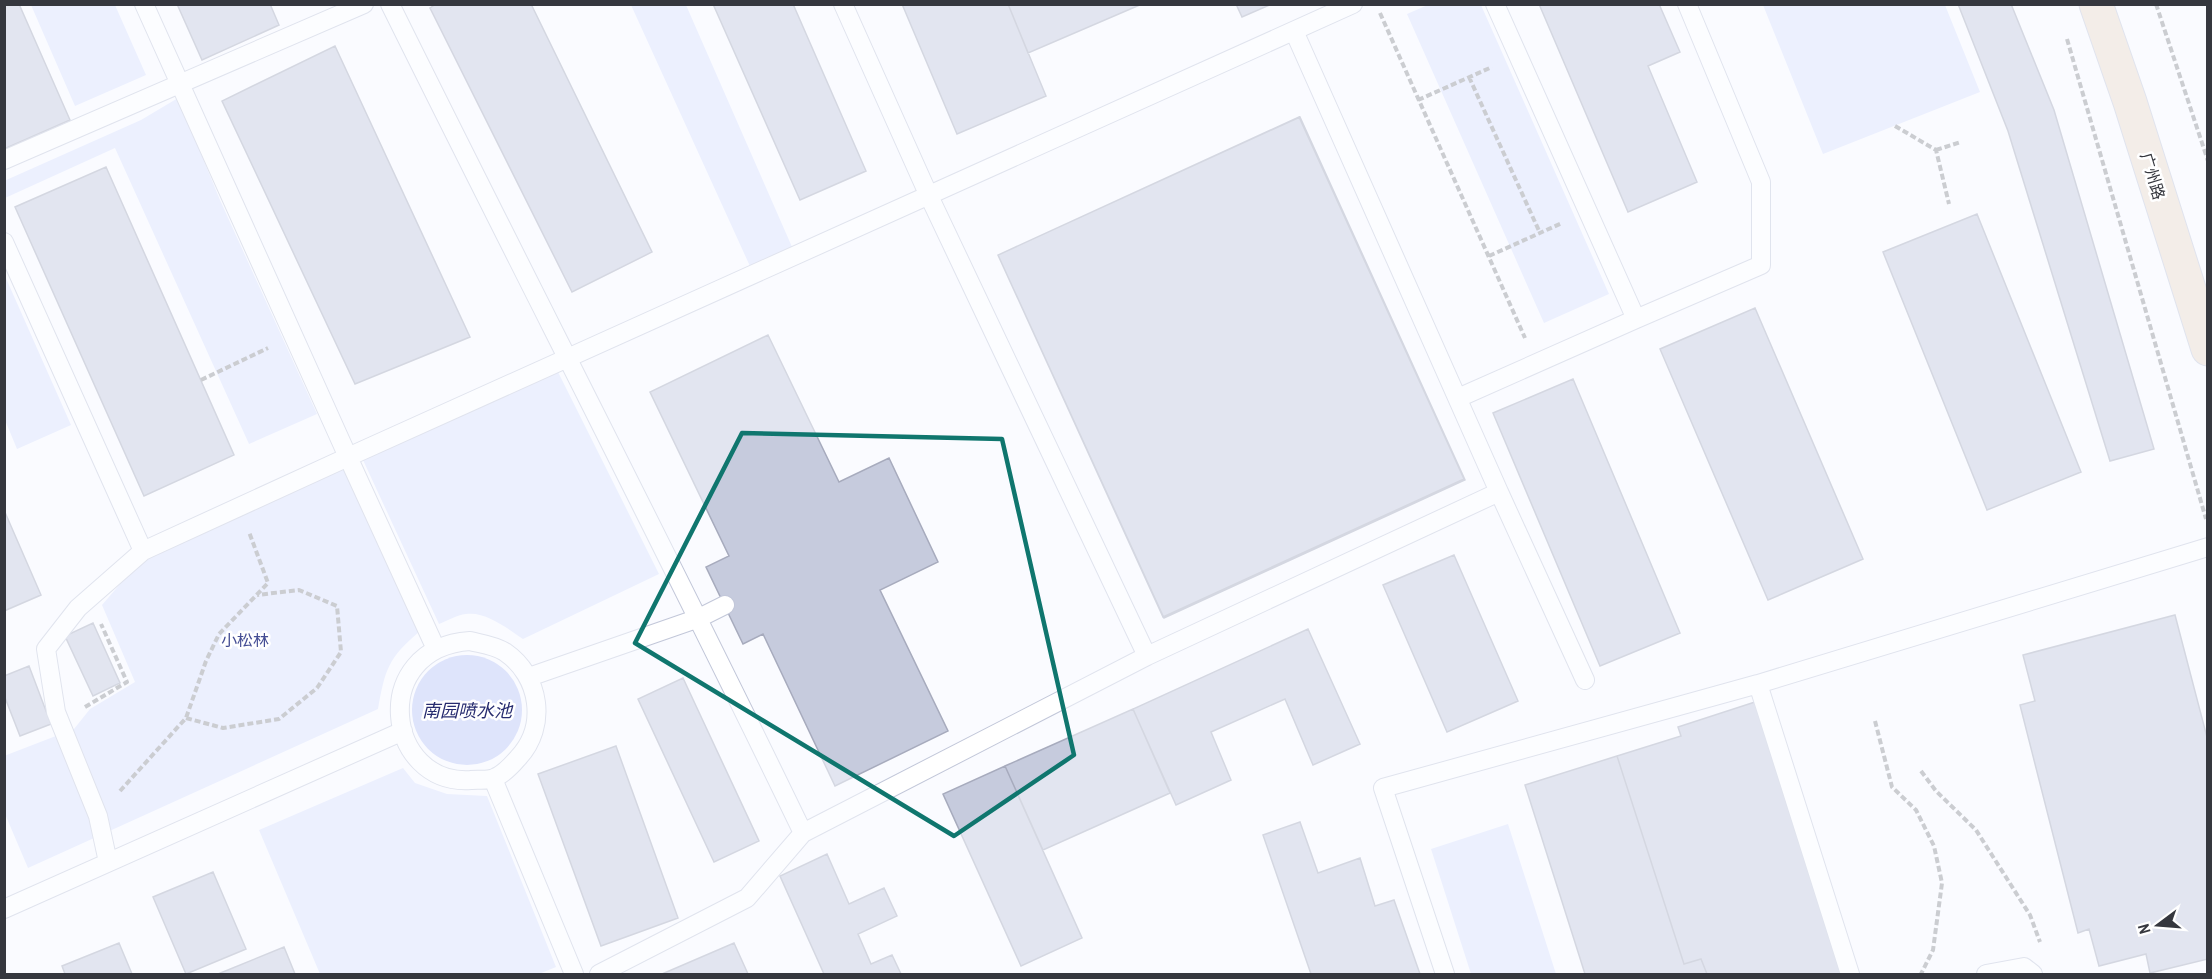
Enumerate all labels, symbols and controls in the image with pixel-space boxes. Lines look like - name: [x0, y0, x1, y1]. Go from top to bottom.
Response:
- street label: 广州路: [2135, 150, 2171, 202]
- park label: 小松林: [221, 629, 269, 651]
- water label: 南园喷水池: [422, 698, 514, 723]
- north arrow: [2128, 895, 2188, 955]
- text: N: [2132, 922, 2155, 937]

